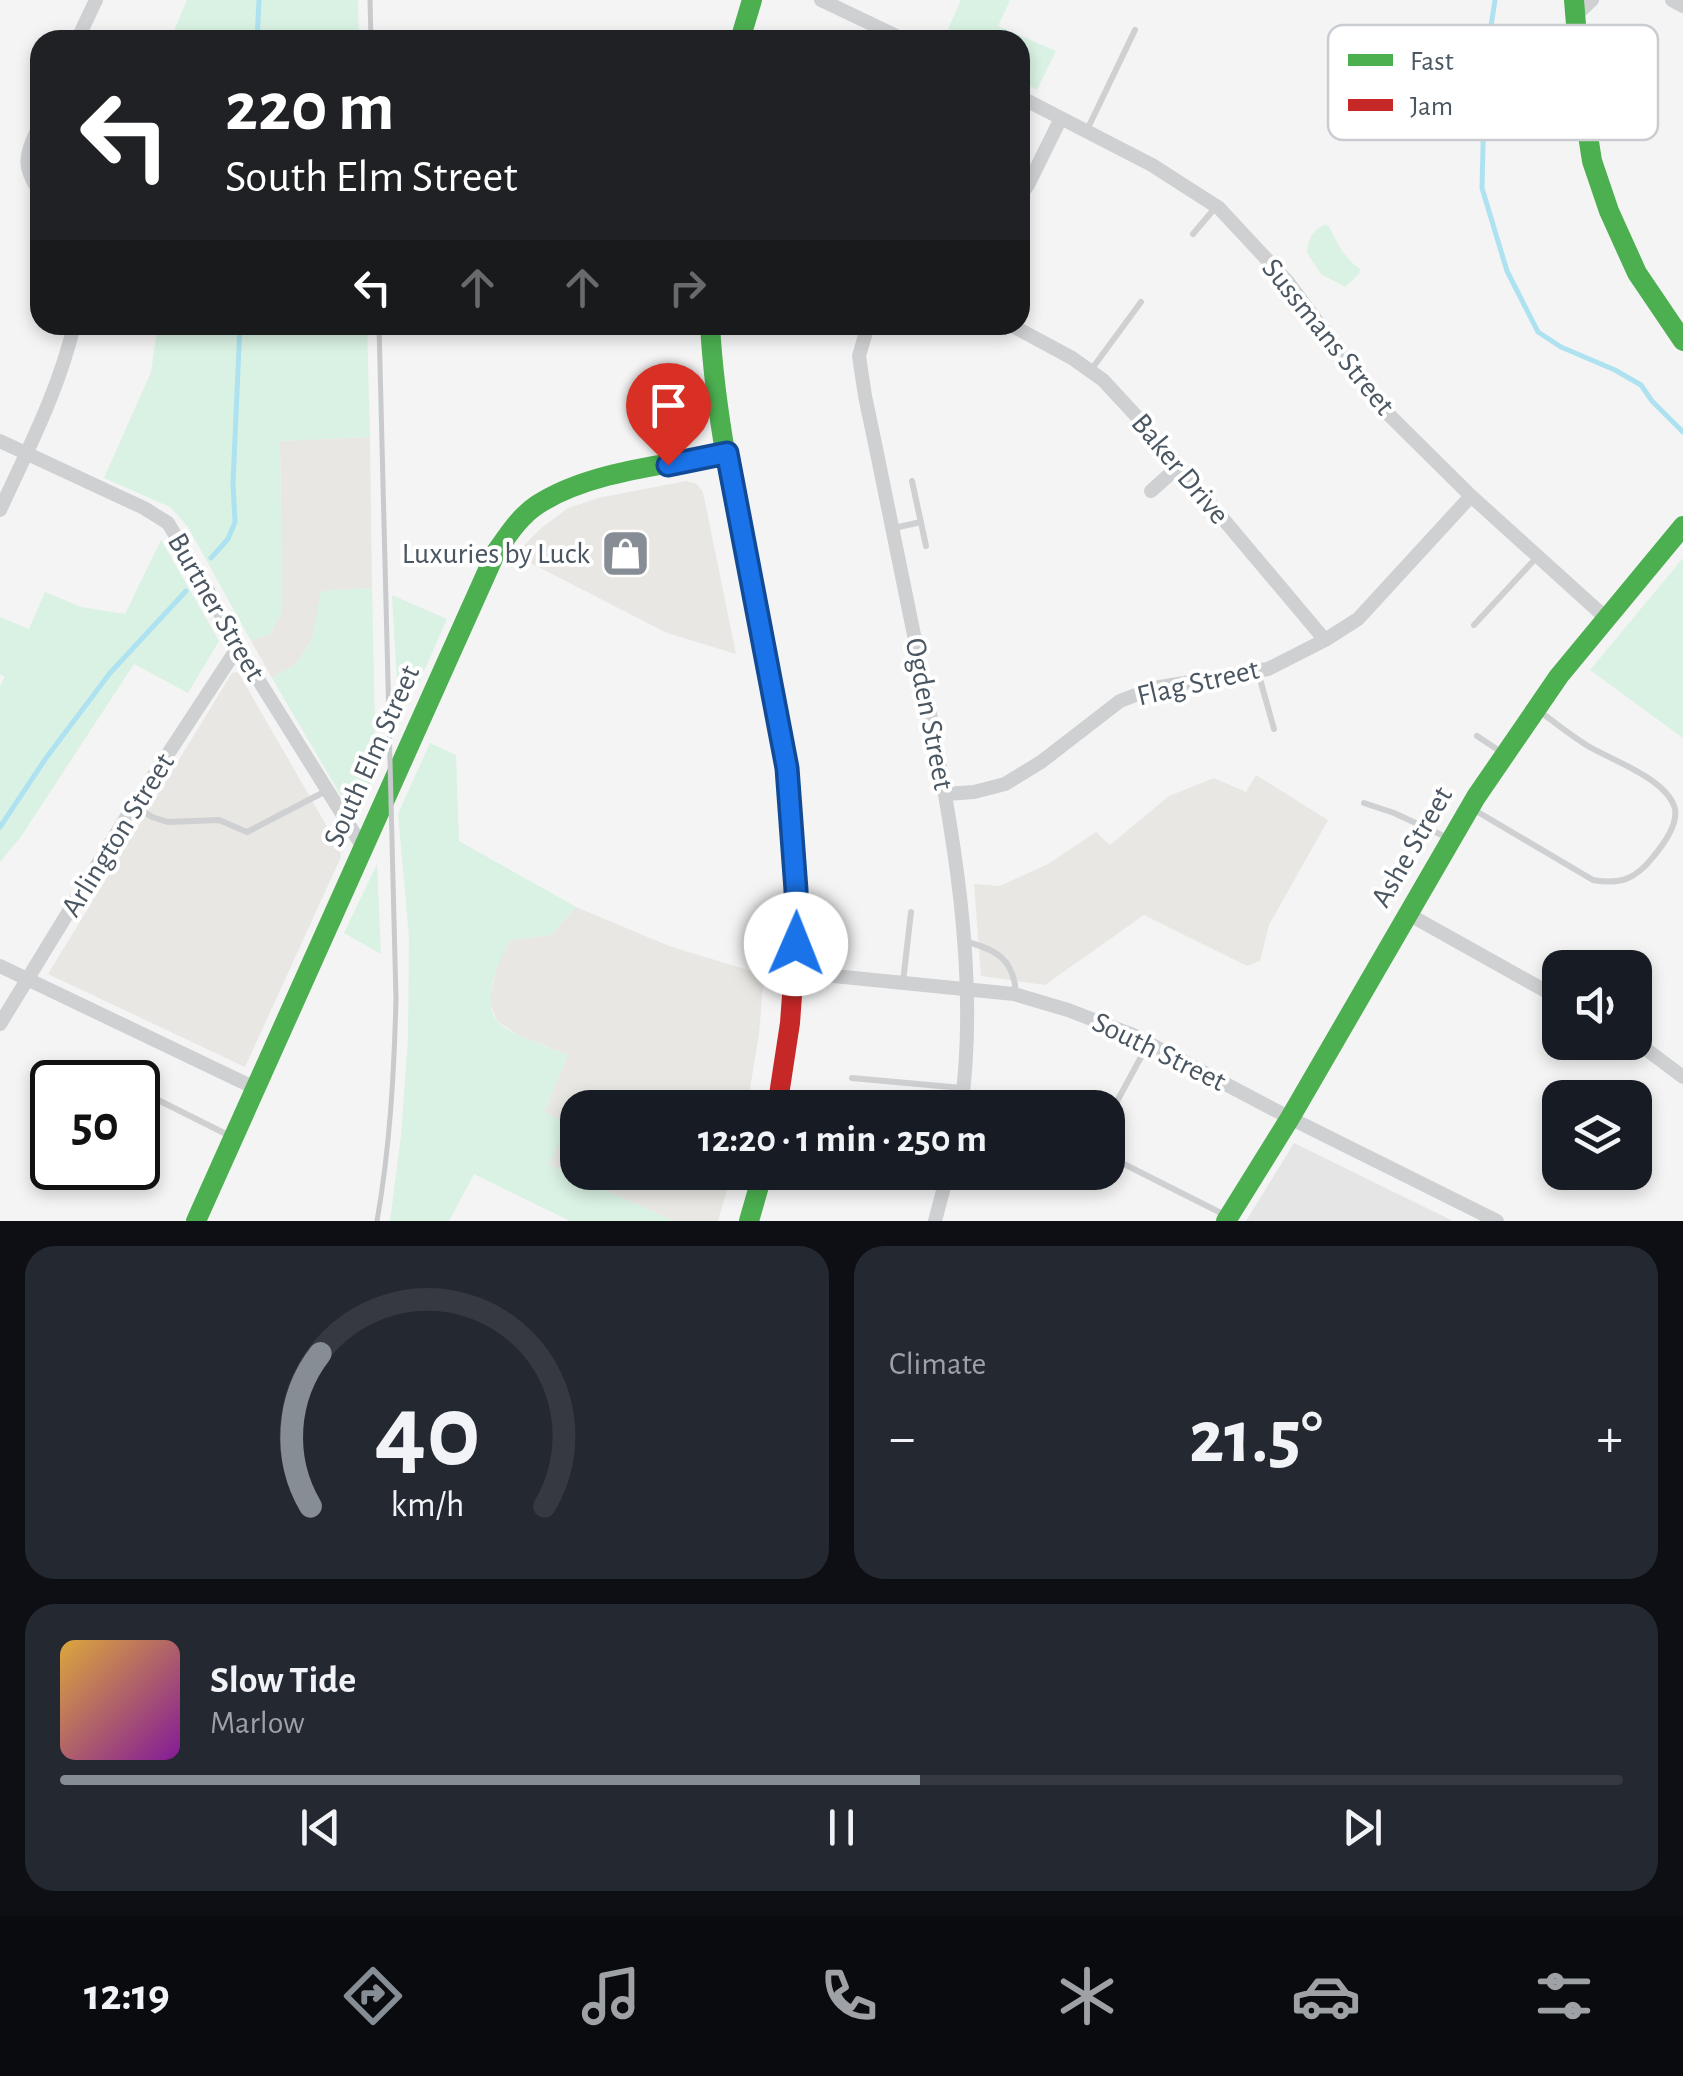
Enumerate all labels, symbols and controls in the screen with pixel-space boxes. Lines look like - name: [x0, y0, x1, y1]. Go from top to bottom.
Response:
- legend: [1328, 25, 1658, 140]
- text: Fast: [1410, 48, 1454, 76]
- icon: left: [60, 70, 190, 200]
- text: 220 m: [225, 73, 394, 143]
- text: Jam: [1410, 93, 1453, 121]
- text: South Elm Street: [225, 155, 518, 200]
- street label: Sussmans Street: [1256, 253, 1400, 421]
- icon: left: [345, 260, 400, 315]
- icon: ahead: [450, 260, 505, 315]
- icon: ahead: [555, 260, 610, 315]
- icon: right: [660, 260, 715, 315]
- pin: [626, 363, 711, 466]
- icon: arrive: [641, 378, 696, 433]
- street label: Baker Drive: [1125, 408, 1235, 530]
- street label: Burtner Street: [162, 528, 270, 686]
- shop icon: Luxuries by Luck: [599, 528, 651, 580]
- place label: Luxuries by Luck: [402, 539, 590, 569]
- street label: Ogden Street: [900, 636, 959, 793]
- street label: Flag Street: [1134, 654, 1262, 712]
- street label: South Elm Street: [319, 660, 426, 851]
- street label: Arlington Street: [56, 748, 180, 922]
- street label: Ashe Street: [1366, 781, 1459, 912]
- position arrow: [744, 892, 848, 996]
- map controls: [1542, 950, 1652, 1190]
- button: sound: [1542, 950, 1652, 1060]
- street label: South Street: [1088, 1007, 1231, 1097]
- speed limit sign: 50: [30, 1060, 160, 1190]
- button: layers: [1542, 1080, 1652, 1190]
- text: 12:20 · 1 min · 250 m: [698, 1121, 987, 1159]
- text: Climate: [889, 1348, 986, 1380]
- text: 40: [374, 1381, 480, 1485]
- text: 21.5°: [1189, 1401, 1323, 1476]
- text: −: [889, 1411, 915, 1466]
- text: +: [1597, 1411, 1623, 1466]
- text: km/h: [390, 1487, 464, 1523]
- text: Slow Tide: [210, 1662, 356, 1700]
- text: Marlow: [210, 1707, 305, 1739]
- icon: previous: [293, 1800, 348, 1855]
- icon: pause: [814, 1800, 869, 1855]
- icon: next: [1335, 1800, 1390, 1855]
- icon: directions: [338, 1961, 408, 2031]
- icon: music: [576, 1961, 646, 2031]
- icon: phone: [814, 1961, 884, 2031]
- icon: climate: [1052, 1961, 1122, 2031]
- icon: car: [1291, 1961, 1361, 2031]
- icon: filters: [1529, 1961, 1599, 2031]
- text: 12:19: [84, 1973, 170, 2018]

